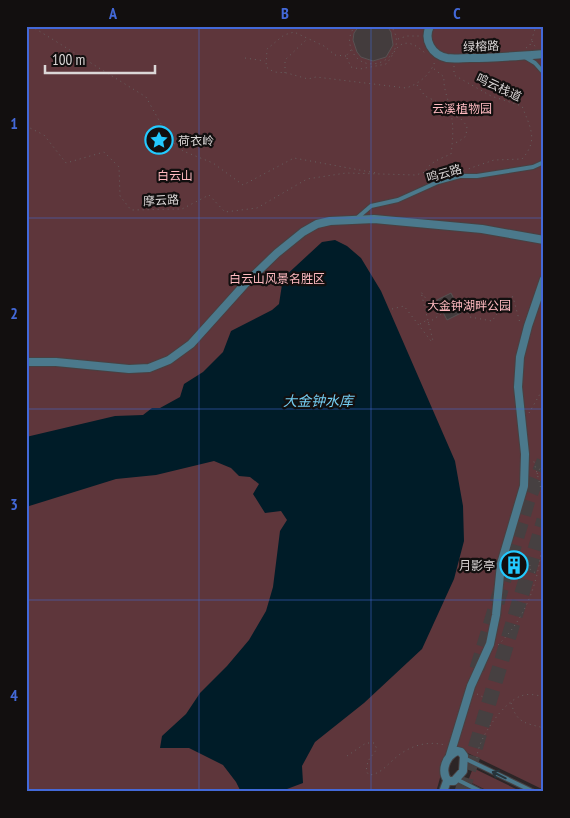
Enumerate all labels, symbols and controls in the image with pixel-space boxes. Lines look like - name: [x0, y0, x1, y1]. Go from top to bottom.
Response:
- text: A: [108, 3, 118, 23]
- text: B: [281, 3, 289, 23]
- text: C: [453, 3, 461, 23]
- street label: 绿榕路: [463, 38, 499, 54]
- scale bar: [45, 42, 155, 74]
- text: 100 m: [52, 50, 85, 69]
- street label: 鸣云栈道: [474, 70, 524, 104]
- park label: 云溪植物园: [432, 101, 492, 116]
- text: 1: [10, 113, 18, 133]
- place icon: 荷衣岭: [144, 125, 174, 155]
- place label: 荷衣岭: [178, 133, 214, 148]
- street label: 鸣云路: [425, 161, 463, 185]
- park label: 白云山: [157, 168, 193, 183]
- street label: 摩云路: [143, 192, 179, 208]
- park label: 白云山风景名胜区: [229, 271, 325, 286]
- park label: 大金钟湖畔公园: [427, 298, 511, 313]
- text: 2: [10, 303, 18, 323]
- water label: 大金钟水库: [283, 392, 355, 410]
- text: 3: [10, 494, 18, 514]
- building icon: 月影亭: [499, 550, 529, 580]
- place label: 月影亭: [459, 558, 495, 573]
- text: 4: [10, 685, 18, 705]
- one-way arrow: [492, 770, 507, 779]

